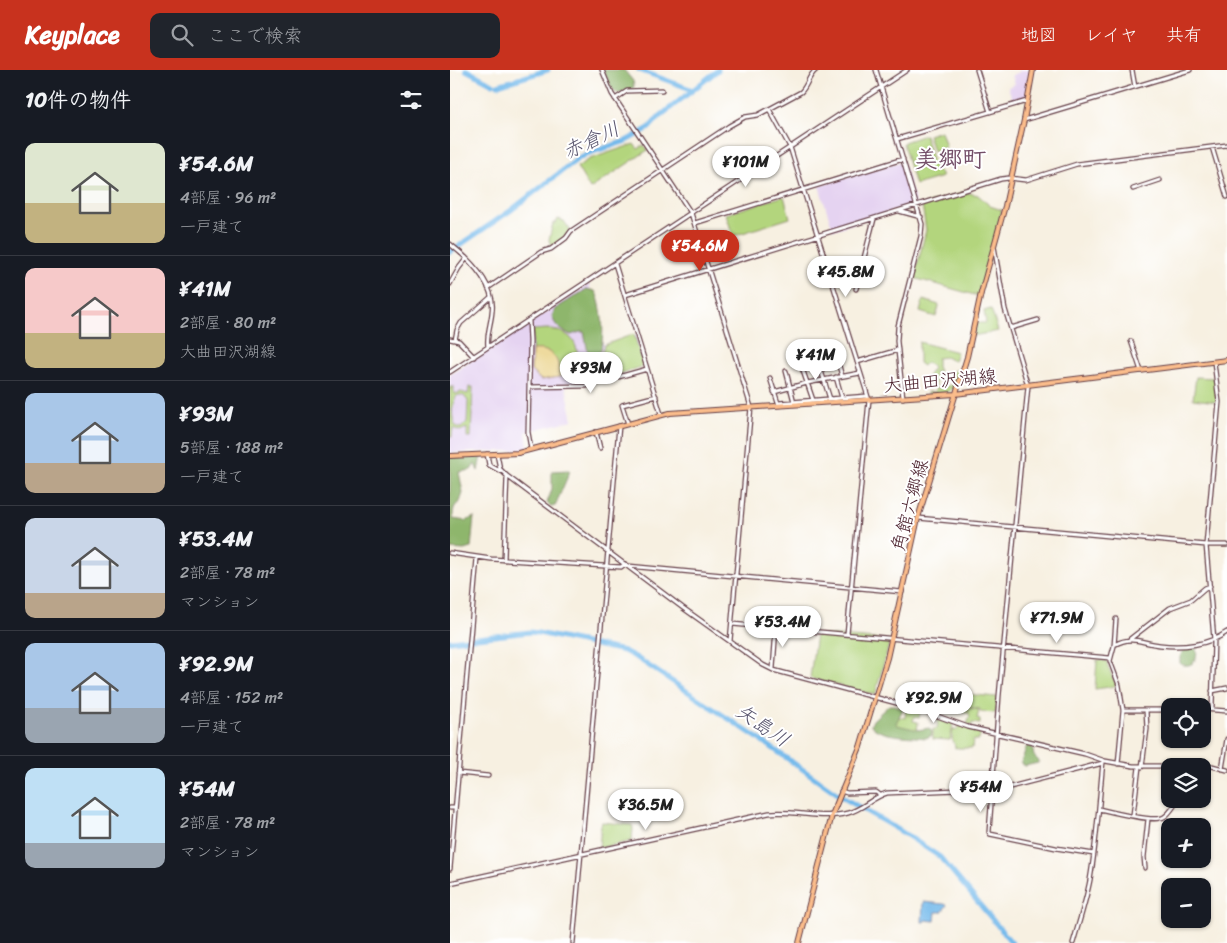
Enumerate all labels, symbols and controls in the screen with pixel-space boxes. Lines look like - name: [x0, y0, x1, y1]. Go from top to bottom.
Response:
- search box: [150, 13, 500, 58]
- text: Keyplace: [25, 14, 120, 56]
- text: ここで検索: [208, 19, 303, 52]
- text: 地図: [1021, 19, 1057, 51]
- text: レイヤ: [1085, 19, 1138, 51]
- text: 共有: [1166, 19, 1202, 51]
- icon: search: [168, 21, 196, 49]
- text: 10件の物件: [25, 81, 131, 119]
- icon: filters: [397, 86, 425, 114]
- water label: 赤倉川: [557, 112, 626, 169]
- district label: 美郷町: [914, 138, 986, 180]
- text: ¥54.6M: [180, 145, 253, 183]
- pin: ¥101M: [711, 146, 781, 188]
- text: ¥101M: [723, 147, 769, 176]
- icon: home: [65, 163, 125, 223]
- text: 4部屋 · 96 m²: [180, 183, 276, 212]
- text: 一戸建て: [180, 212, 244, 241]
- pin: ¥54.6M: [659, 230, 741, 272]
- text: ¥54.6M: [672, 231, 728, 260]
- pin: ¥45.8M: [805, 256, 887, 298]
- text: ¥45.8M: [818, 257, 874, 286]
- text: ¥41M: [180, 270, 231, 308]
- icon: home: [65, 288, 125, 348]
- text: 2部屋 · 80 m²: [180, 308, 276, 337]
- text: 大曲田沢湖線: [180, 337, 276, 366]
- pin: ¥41M: [786, 338, 846, 381]
- text: ¥41M: [797, 340, 835, 369]
- pin: ¥93M: [561, 352, 621, 394]
- text: ¥93M: [571, 353, 611, 382]
- street label: 大曲田沢湖線: [882, 359, 998, 402]
- text: ¥93M: [180, 395, 233, 433]
- icon: home: [65, 413, 125, 473]
- text: 5部屋 · 188 m²: [180, 433, 283, 462]
- street label: 角館六郷線: [881, 455, 938, 555]
- text: 一戸建て: [180, 462, 244, 491]
- text: ¥53.4M: [180, 520, 253, 558]
- icon: home: [65, 538, 125, 598]
- text: 2部屋 · 78 m²: [180, 558, 275, 587]
- text: マンション: [180, 587, 259, 616]
- pin: ¥71.9M: [1016, 602, 1098, 644]
- text: ¥71.9M: [1031, 603, 1083, 632]
- pin: ¥53.4M: [742, 606, 824, 648]
- text: ¥53.4M: [755, 607, 811, 636]
- text: ¥92.9M: [180, 645, 253, 683]
- icon: home: [65, 663, 125, 723]
- pin: ¥92.9M: [893, 682, 975, 724]
- text: 4部屋 · 152 m²: [180, 683, 283, 712]
- text: ¥92.9M: [906, 683, 962, 712]
- water label: 矢島川: [728, 694, 797, 757]
- map controls: [1161, 698, 1211, 928]
- button: locate: [1161, 698, 1211, 748]
- text: 一戸建て: [180, 712, 244, 741]
- button: layers: [1161, 758, 1211, 808]
- text: ¥54M: [180, 770, 235, 808]
- pin: ¥54M: [951, 770, 1011, 813]
- text: ¥54M: [960, 772, 1002, 801]
- icon: home: [65, 788, 125, 848]
- pin: ¥36.5M: [605, 788, 687, 831]
- text: ¥36.5M: [619, 790, 673, 819]
- text: 2部屋 · 78 m²: [180, 808, 275, 837]
- button: +: [1161, 818, 1211, 868]
- text: マンション: [180, 837, 259, 866]
- button: −: [1161, 878, 1211, 928]

